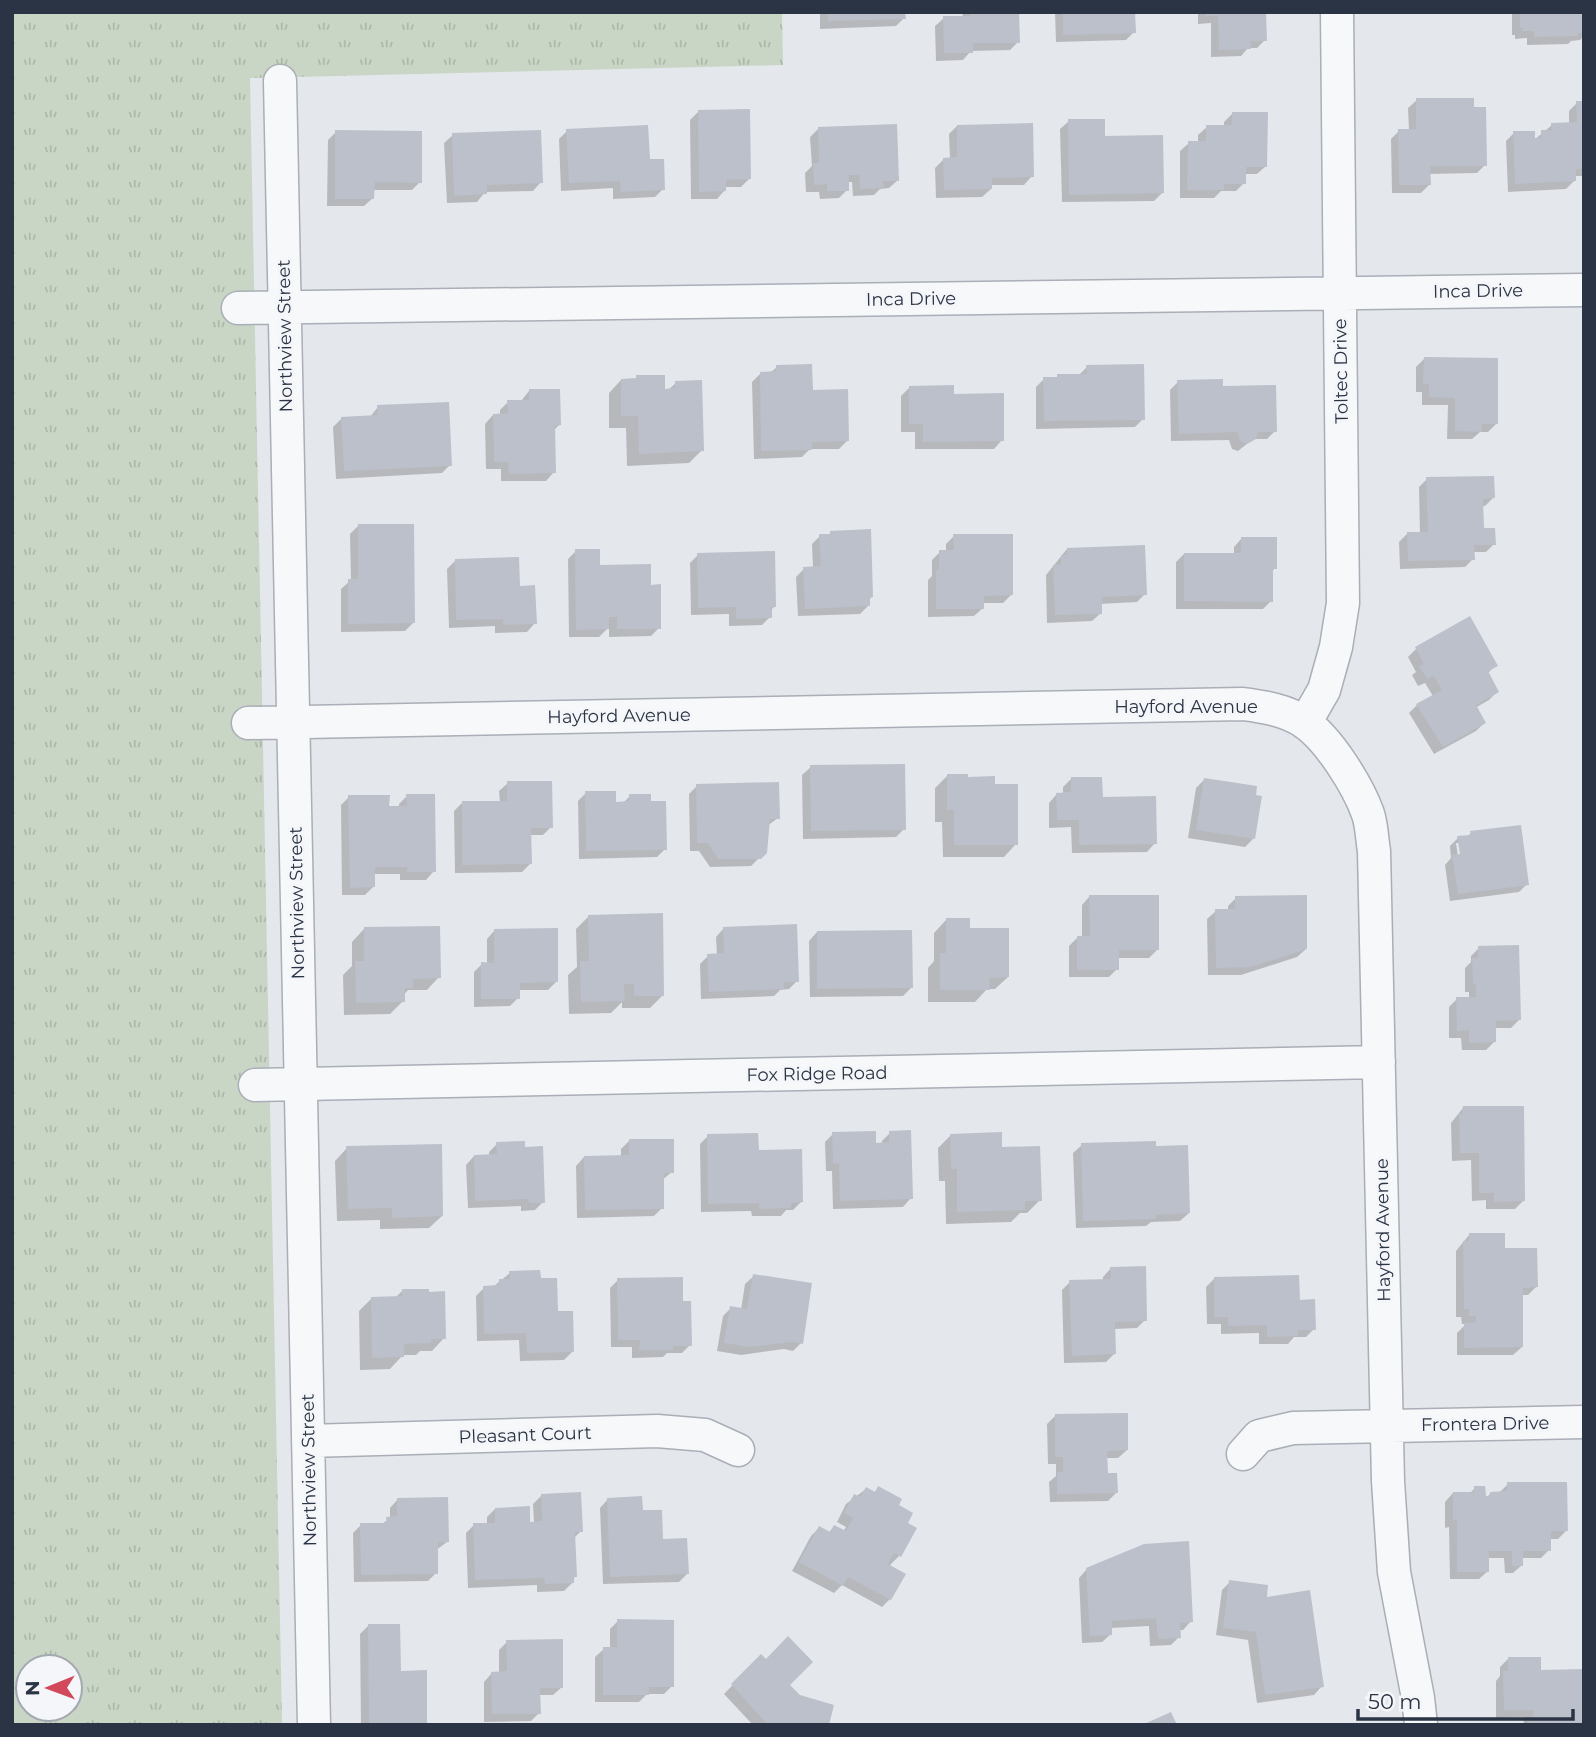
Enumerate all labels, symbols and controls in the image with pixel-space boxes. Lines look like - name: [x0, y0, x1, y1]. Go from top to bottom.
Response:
- street label: Northview Street: [273, 259, 297, 413]
- street label: Inca Drive: [1433, 279, 1523, 303]
- street label: Inca Drive: [866, 287, 956, 311]
- street label: Toltec Drive: [1329, 318, 1353, 424]
- street label: Hayford Avenue: [1114, 696, 1258, 718]
- street label: Hayford Avenue: [547, 704, 691, 728]
- street label: Northview Street: [285, 826, 309, 980]
- street label: Fox Ridge Road: [746, 1062, 888, 1086]
- street label: Hayford Avenue: [1371, 1158, 1395, 1302]
- street label: Northview Street: [297, 1393, 321, 1547]
- street label: Frontera Drive: [1421, 1412, 1550, 1436]
- street label: Pleasant Court: [458, 1422, 592, 1448]
- north arrow: [14, 1653, 84, 1723]
- scale bar: [1358, 1678, 1573, 1722]
- text: N: [21, 1680, 44, 1696]
- text: 50 m: [1368, 1689, 1422, 1714]

